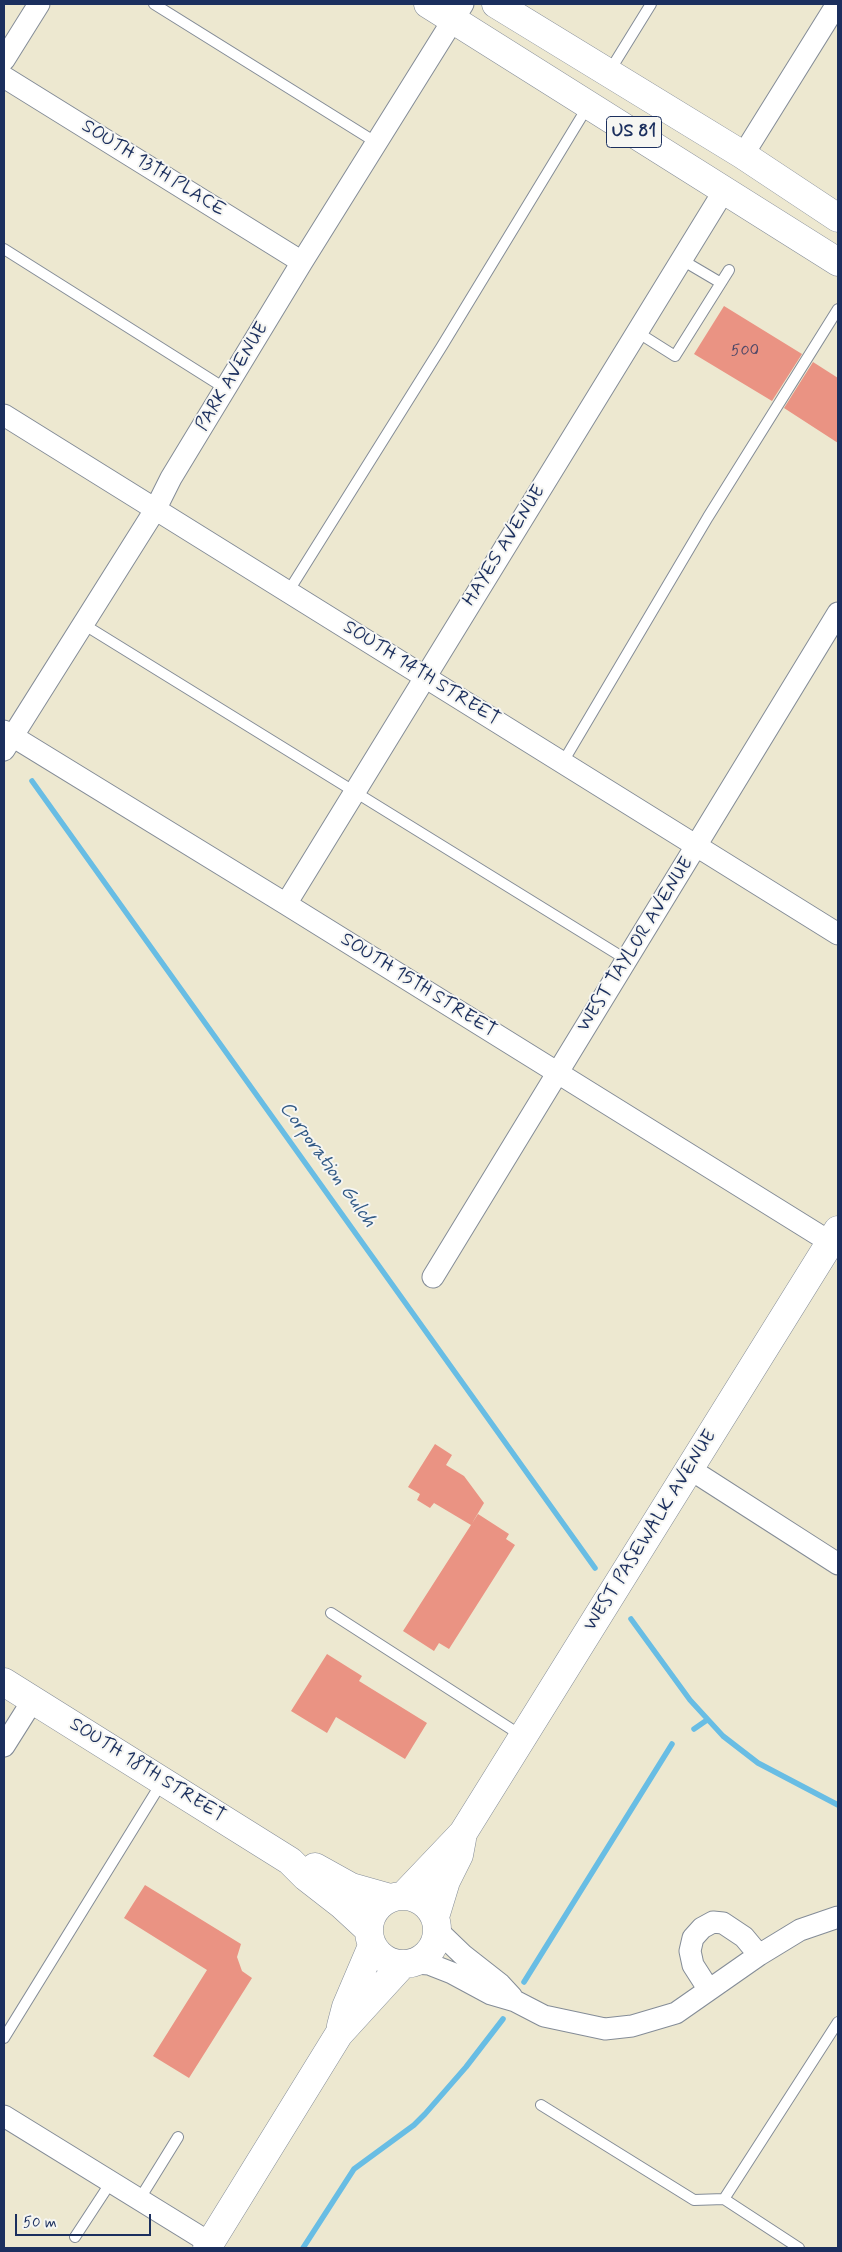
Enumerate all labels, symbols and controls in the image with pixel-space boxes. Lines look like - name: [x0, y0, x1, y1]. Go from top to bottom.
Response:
- street label: SOUTH 13TH PLACE: [77, 116, 229, 222]
- road number: US 81: [606, 116, 662, 148]
- street label: PARK AVENUE: [192, 319, 274, 435]
- house number: 500: [731, 342, 759, 362]
- street label: HAYES AVENUE: [459, 481, 551, 611]
- street label: SOUTH 14TH STREET: [338, 616, 504, 732]
- street label: WEST TAYLOR AVENUE: [573, 853, 699, 1037]
- street label: SOUTH 15TH STREET: [336, 929, 500, 1043]
- water label: Corporation Gulch: [273, 1097, 381, 1233]
- street label: WEST PASEWALK AVENUE: [580, 1426, 722, 1636]
- street label: SOUTH 18TH STREET: [65, 1714, 229, 1828]
- scale bar: [18, 2204, 154, 2236]
- text: 50 m: [23, 2213, 57, 2233]

